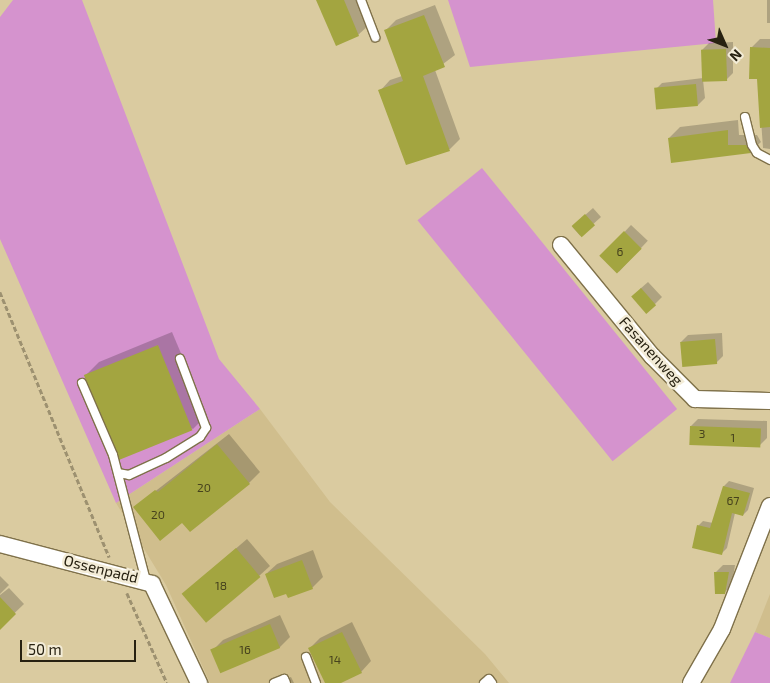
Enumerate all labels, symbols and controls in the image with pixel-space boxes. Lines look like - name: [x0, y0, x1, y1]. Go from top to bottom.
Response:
- north arrow: [700, 20, 750, 70]
- text: N: [727, 46, 746, 65]
- house number: 6: [617, 245, 623, 259]
- street label: Fasanenweg: [616, 313, 686, 389]
- house number: 3: [699, 427, 705, 441]
- house number: 1: [731, 431, 735, 445]
- house number: 20: [197, 481, 211, 495]
- house number: 67: [726, 494, 740, 508]
- house number: 20: [151, 508, 165, 522]
- street label: Ossenpadd: [62, 551, 140, 587]
- house number: 18: [215, 579, 227, 593]
- scale bar: [22, 630, 139, 662]
- text: 50 m: [28, 640, 62, 658]
- house number: 16: [239, 643, 251, 657]
- house number: 14: [329, 653, 341, 667]

